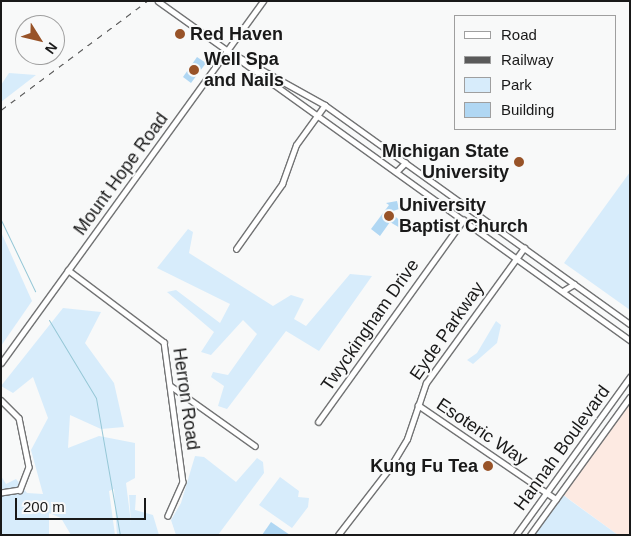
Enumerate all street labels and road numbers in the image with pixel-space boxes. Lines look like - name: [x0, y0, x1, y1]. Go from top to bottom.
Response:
- street label: Mount Hope Road: [69, 109, 173, 239]
- street label: Twyckingham Drive: [316, 255, 424, 395]
- street label: Eyde Parkway: [405, 278, 489, 384]
- street label: Herron Road: [168, 346, 204, 452]
- street label: Hannah Boulevard: [509, 381, 615, 515]
- street label: Esoteric Way: [432, 394, 532, 470]

